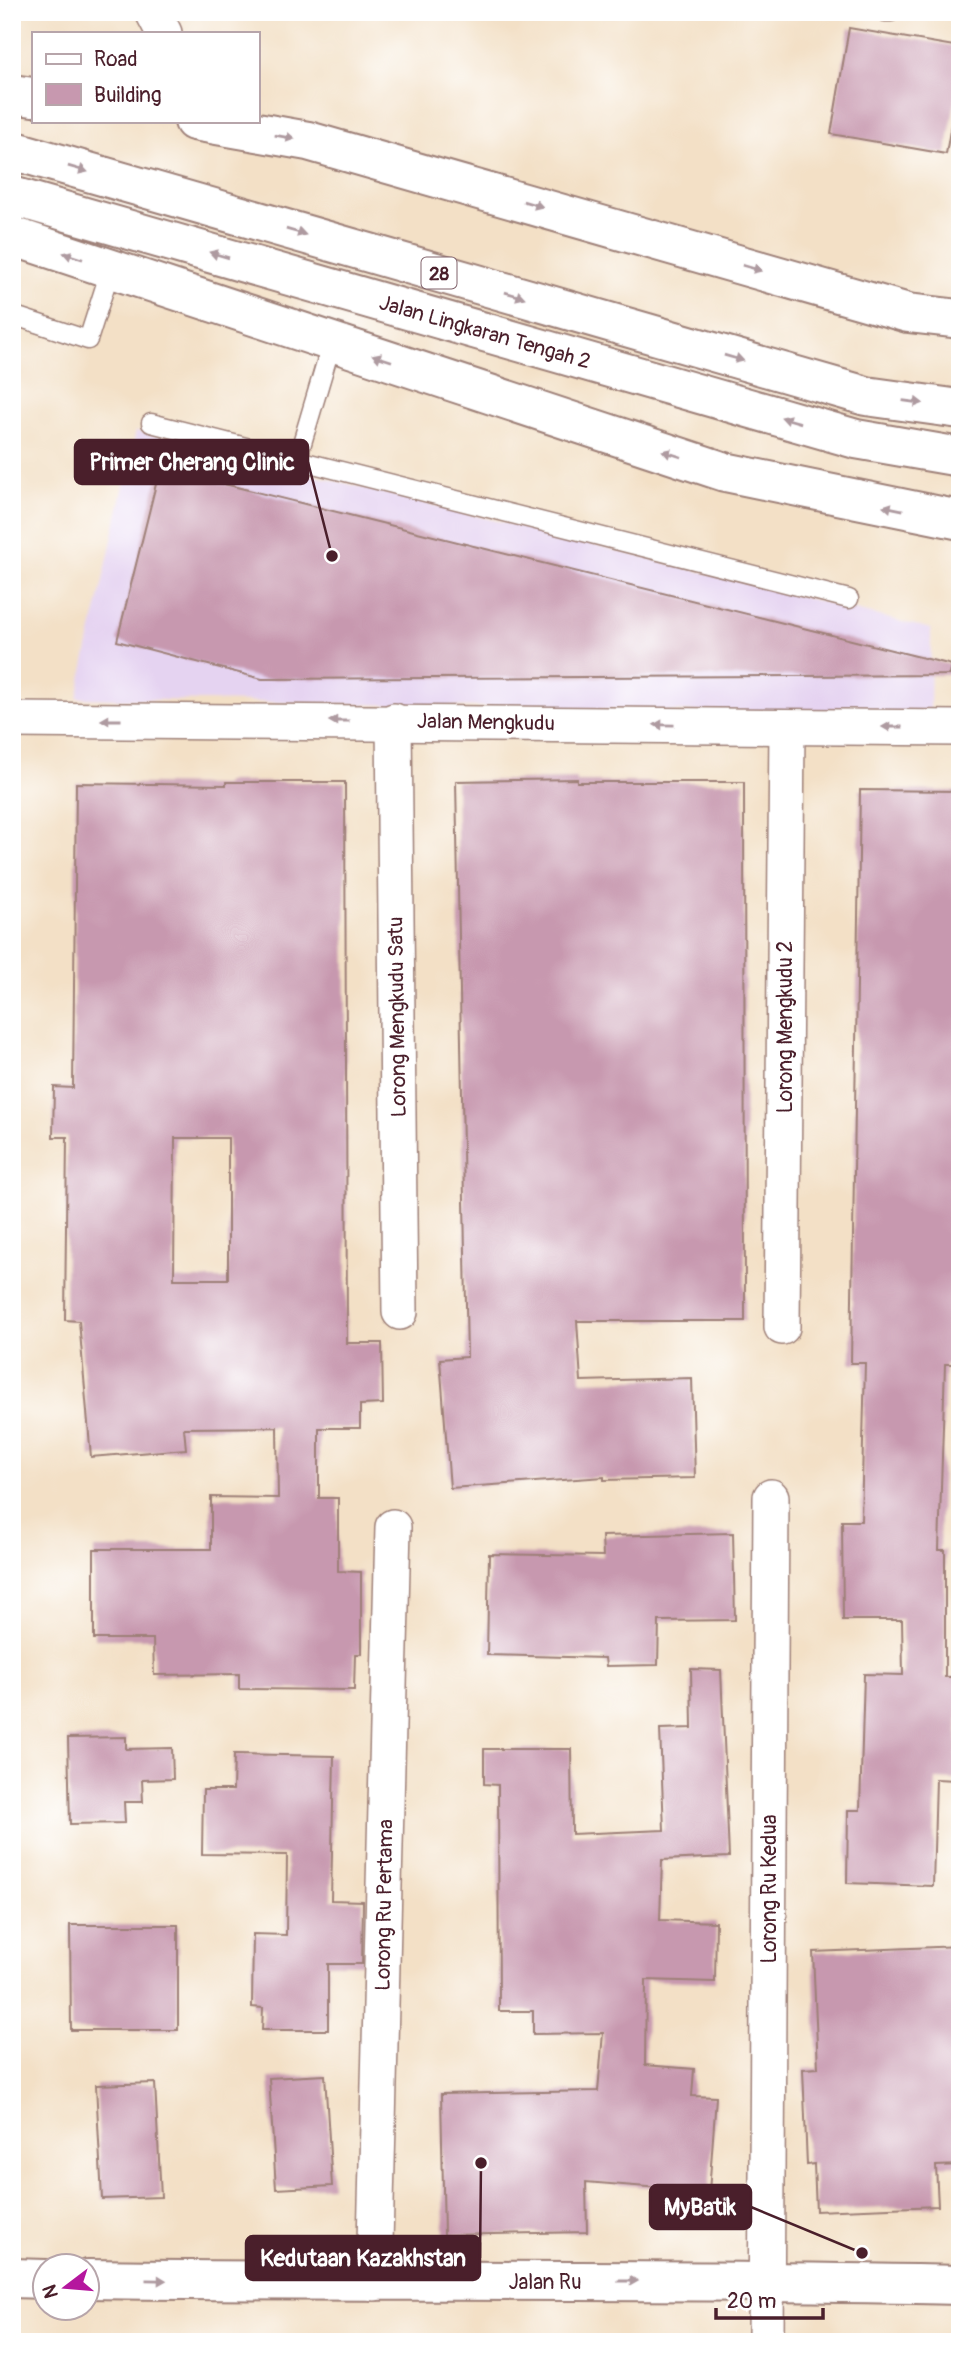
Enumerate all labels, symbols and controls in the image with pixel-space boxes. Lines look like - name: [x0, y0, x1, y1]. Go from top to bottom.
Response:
- legend: [32, 32, 259, 122]
- text: Road: [94, 46, 138, 73]
- text: Building: [94, 82, 161, 109]
- one-way arrow: [274, 131, 296, 142]
- one-way arrow: [67, 164, 89, 175]
- one-way arrow: [523, 199, 545, 210]
- one-way arrow: [286, 227, 308, 238]
- one-way arrow: [62, 250, 83, 260]
- one-way arrow: [208, 250, 229, 260]
- road number: 28: [422, 258, 457, 288]
- one-way arrow: [742, 263, 763, 273]
- street label: Jalan Lingkaran Tengah 2: [376, 289, 594, 376]
- one-way arrow: [504, 290, 526, 301]
- one-way arrow: [371, 352, 392, 363]
- one-way arrow: [723, 353, 745, 364]
- one-way arrow: [902, 397, 924, 408]
- one-way arrow: [780, 414, 801, 424]
- callout: Primer Cherang Clinic: [75, 440, 308, 484]
- text: Primer Cherang Clinic: [89, 448, 295, 477]
- one-way arrow: [661, 448, 682, 459]
- one-way arrow: [882, 502, 904, 513]
- street label: Jalan Mengkudu: [417, 708, 555, 737]
- one-way arrow: [100, 714, 122, 726]
- one-way arrow: [327, 715, 349, 727]
- one-way arrow: [653, 719, 675, 731]
- one-way arrow: [880, 721, 902, 733]
- street label: Lorong Mengkudu Satu: [382, 916, 413, 1118]
- street label: Lorong Mengkudu 2: [772, 941, 799, 1113]
- street label: Lorong Ru Kedua: [756, 1814, 783, 1964]
- street label: Lorong Ru Pertama: [370, 1819, 399, 1991]
- callout: MyBatik: [650, 2185, 751, 2229]
- text: MyBatik: [664, 2193, 737, 2222]
- callout: Kedutaan Kazakhstan: [246, 2236, 480, 2280]
- text: Kedutaan Kazakhstan: [260, 2244, 466, 2273]
- north arrow: [32, 2252, 102, 2322]
- street label: Jalan Ru: [508, 2269, 582, 2296]
- one-way arrow: [145, 2274, 167, 2286]
- one-way arrow: [617, 2275, 639, 2287]
- scale bar: [716, 2277, 823, 2321]
- text: N: [37, 2282, 64, 2301]
- text: 20 m: [727, 2288, 776, 2315]

